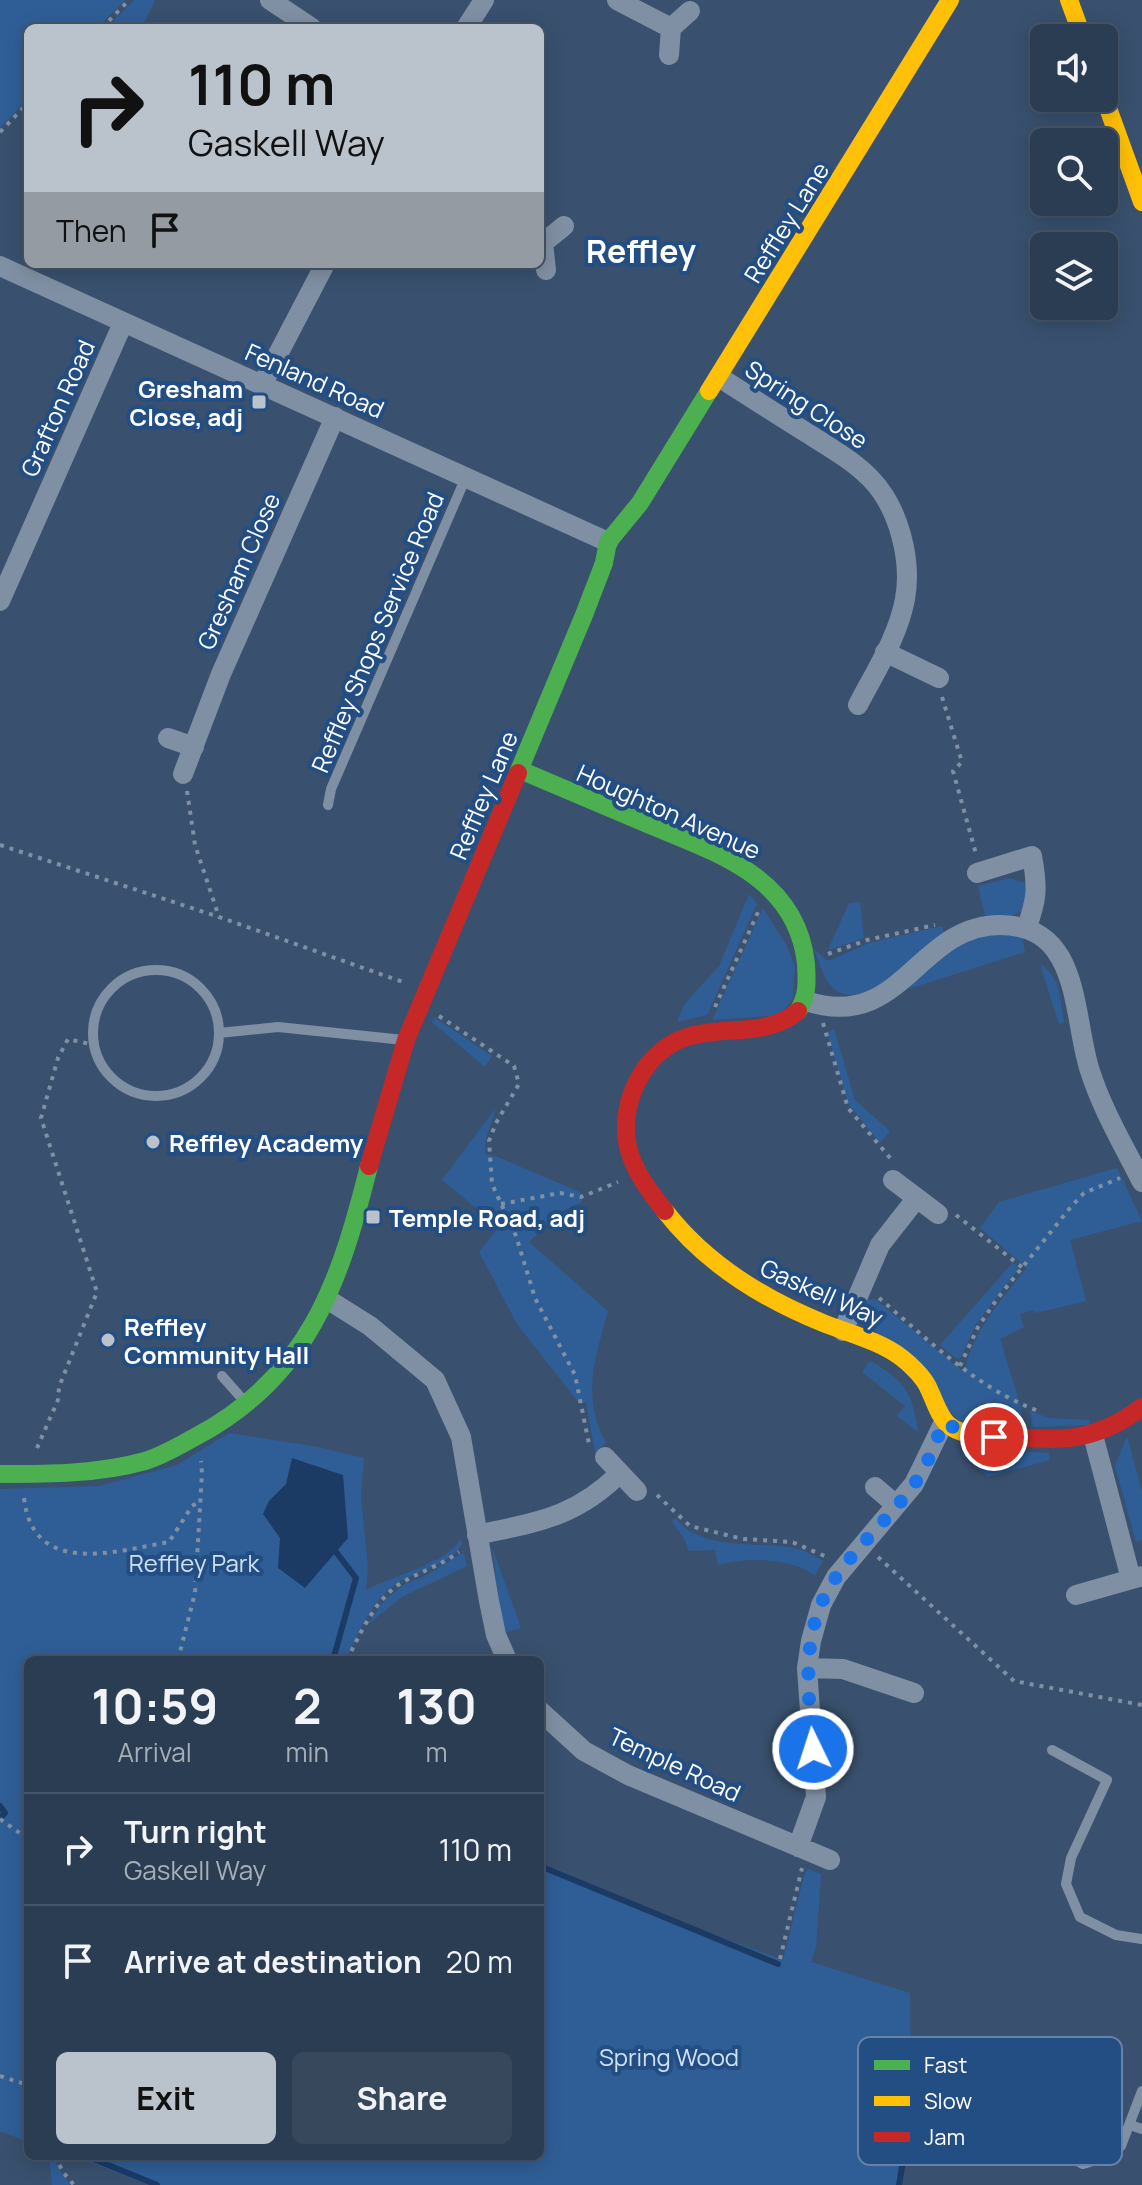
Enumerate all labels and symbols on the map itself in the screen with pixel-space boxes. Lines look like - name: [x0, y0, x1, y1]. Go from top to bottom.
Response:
- street label: Reffley Lane: [736, 155, 836, 289]
- district label: Reffley: [586, 229, 696, 273]
- street label: Grafton Road: [12, 335, 102, 481]
- street label: Fenland Road: [240, 335, 390, 425]
- street label: Spring Close: [739, 352, 875, 456]
- place label: Gresham Close, adj: [129, 372, 243, 433]
- marker: Gresham Close, adj: [250, 393, 268, 411]
- street label: Gresham Close: [189, 487, 287, 655]
- street label: Reffley Shops Service Road: [303, 487, 451, 777]
- street label: Reffley Lane: [441, 726, 525, 864]
- street label: Houghton Avenue: [572, 756, 766, 866]
- place label: Reffley Academy: [169, 1126, 364, 1159]
- marker: Reffley Academy: [144, 1133, 162, 1151]
- place label: Temple Road, adj: [389, 1201, 585, 1234]
- marker: Temple Road, adj: [364, 1208, 382, 1226]
- street label: Gaskell Way: [755, 1250, 889, 1334]
- place label: Reffley Community Hall: [124, 1310, 309, 1371]
- marker: Reffley Community Hall: [99, 1331, 117, 1349]
- pin: [960, 1403, 1028, 1471]
- park label: Reffley Park: [129, 1546, 260, 1579]
- position arrow: [771, 1707, 855, 1791]
- street label: Temple Road: [604, 1719, 746, 1809]
- legend: [858, 2037, 1122, 2165]
- park label: Spring Wood: [599, 2040, 739, 2073]
- text: Fast: [924, 2050, 967, 2080]
- text: Slow: [924, 2086, 972, 2116]
- text: Jam: [924, 2122, 965, 2152]

